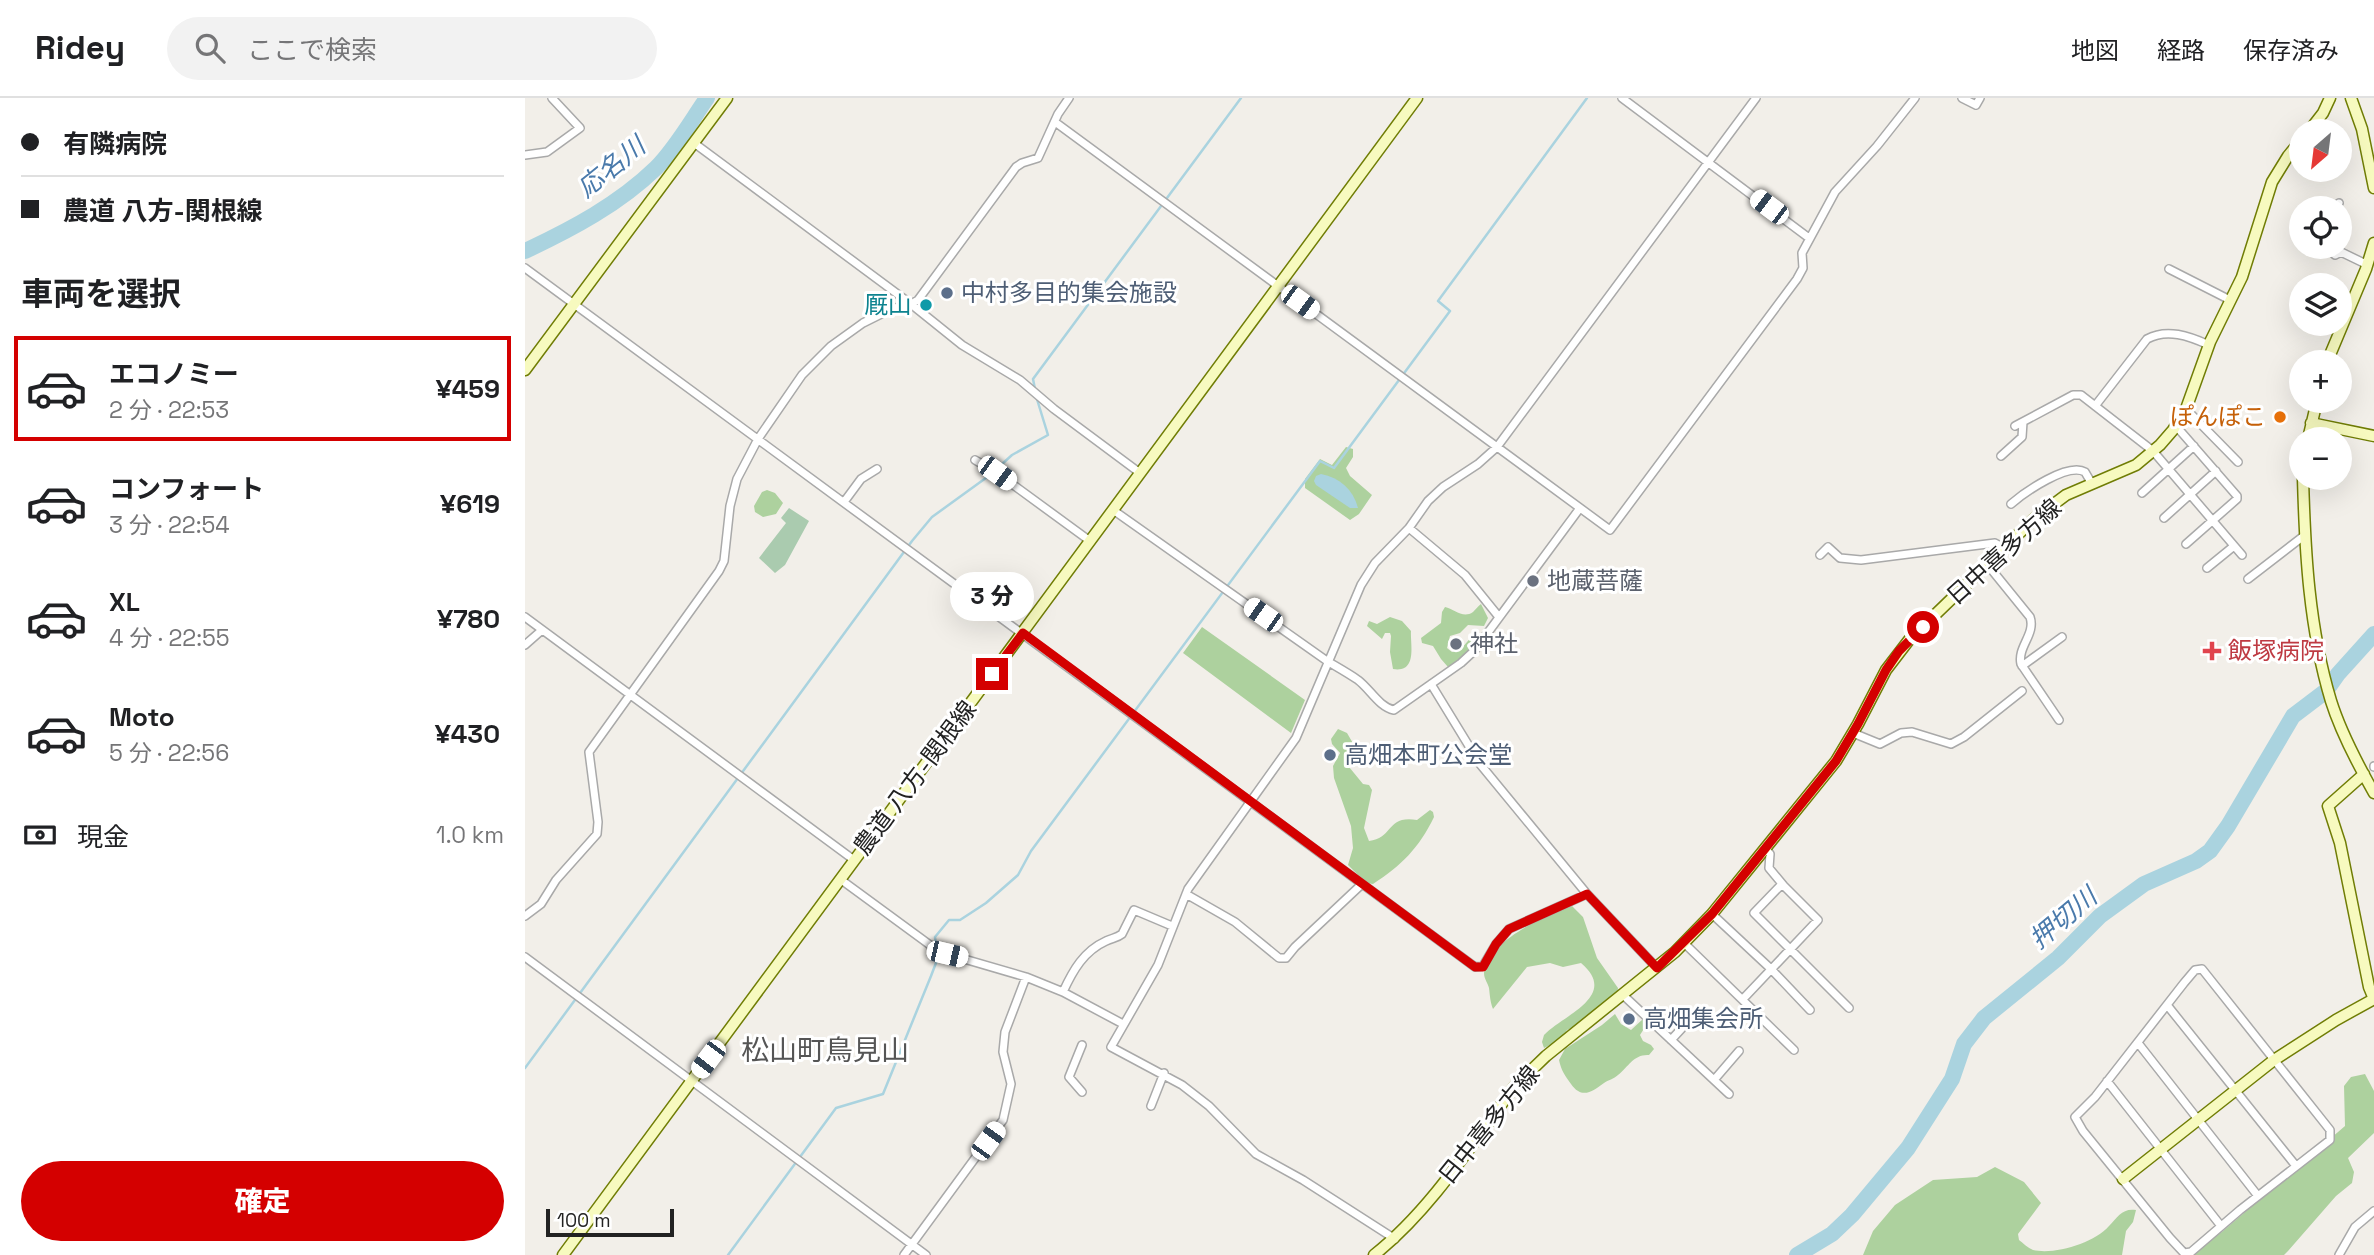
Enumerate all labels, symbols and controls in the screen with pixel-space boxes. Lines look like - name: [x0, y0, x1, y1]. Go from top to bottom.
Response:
- search box: [167, 17, 657, 80]
- text: Ridey: [35, 27, 125, 69]
- icon: search: [191, 29, 229, 67]
- text: ここで検索: [247, 33, 377, 67]
- text: 地図: [2071, 35, 2119, 66]
- text: 経路: [2157, 35, 2205, 66]
- text: 保存済み: [2243, 35, 2339, 66]
- north arrow: [2289, 119, 2352, 182]
- map controls: [2289, 119, 2352, 490]
- text: 有隣病院: [63, 127, 167, 161]
- water label: 応名川: [570, 127, 654, 205]
- car: [1746, 186, 1793, 228]
- text: 農道 八方-関根線: [63, 194, 263, 228]
- button: locate: [2289, 196, 2352, 259]
- button: layers: [2289, 273, 2352, 336]
- text: 車両を選択: [21, 274, 181, 314]
- place label: 中村多目的集会施設: [961, 277, 1177, 308]
- car: [1277, 281, 1324, 323]
- marker: 中村多目的集会施設: [939, 285, 955, 301]
- place label: 厩山: [864, 289, 912, 320]
- marker: 厩山: [918, 297, 934, 313]
- button: +: [2289, 350, 2352, 413]
- icon: car: [25, 357, 88, 420]
- text: エコノミー: [109, 357, 239, 391]
- text: ¥459: [436, 372, 500, 406]
- text: 2 分 · 22:53: [109, 395, 229, 425]
- place label: ぽんぽこ: [2170, 401, 2266, 432]
- marker: ぽんぽこ: [2272, 409, 2288, 425]
- button: −: [2289, 427, 2352, 490]
- car: [974, 452, 1021, 494]
- icon: car: [25, 472, 88, 535]
- text: コンフォート: [109, 472, 264, 506]
- text: ¥619: [440, 487, 500, 521]
- street label: 日中喜多方線: [1940, 492, 2068, 611]
- text: 3 分 · 22:54: [109, 510, 230, 540]
- place label: 地蔵菩薩: [1547, 565, 1643, 596]
- callout: 3 分: [950, 573, 1034, 622]
- marker: 地蔵菩薩: [1525, 573, 1541, 589]
- text: 3 分: [971, 581, 1013, 611]
- text: XL: [109, 585, 140, 619]
- icon: car: [25, 587, 88, 650]
- car: [1240, 594, 1287, 636]
- text: ¥780: [437, 602, 500, 636]
- route start: [1907, 611, 1939, 643]
- text: 4 分 · 22:55: [109, 623, 230, 653]
- place label: 神社: [1470, 628, 1518, 659]
- place label: 飯塚病院: [2228, 635, 2324, 666]
- marker: 神社: [1448, 636, 1464, 652]
- marker: 飯塚病院: [2202, 641, 2222, 661]
- route end: [976, 658, 1008, 690]
- street label: 農道 八方-関根線: [847, 694, 983, 861]
- text: Moto: [109, 700, 175, 734]
- icon: car: [25, 702, 88, 765]
- text: ¥430: [435, 717, 500, 751]
- text: 5 分 · 22:56: [109, 738, 229, 768]
- place label: 高畑本町公会堂: [1344, 739, 1512, 770]
- marker: 高畑本町公会堂: [1322, 747, 1338, 763]
- icon: cash: [21, 816, 59, 854]
- text: 現金: [77, 820, 129, 854]
- text: 1.0 km: [436, 820, 504, 850]
- water label: 押切川: [2022, 878, 2106, 956]
- car: [925, 939, 970, 969]
- place label: 高畑集会所: [1643, 1003, 1763, 1034]
- marker: 高畑集会所: [1621, 1011, 1637, 1027]
- district label: 松山町鳥見山: [741, 1032, 909, 1068]
- car: [687, 1036, 730, 1082]
- street label: 日中喜多方線: [1431, 1059, 1546, 1190]
- car: [968, 1118, 1009, 1164]
- button: 確定: [21, 1161, 504, 1241]
- scale bar: [546, 1206, 674, 1238]
- text: 100 m: [557, 1208, 611, 1233]

